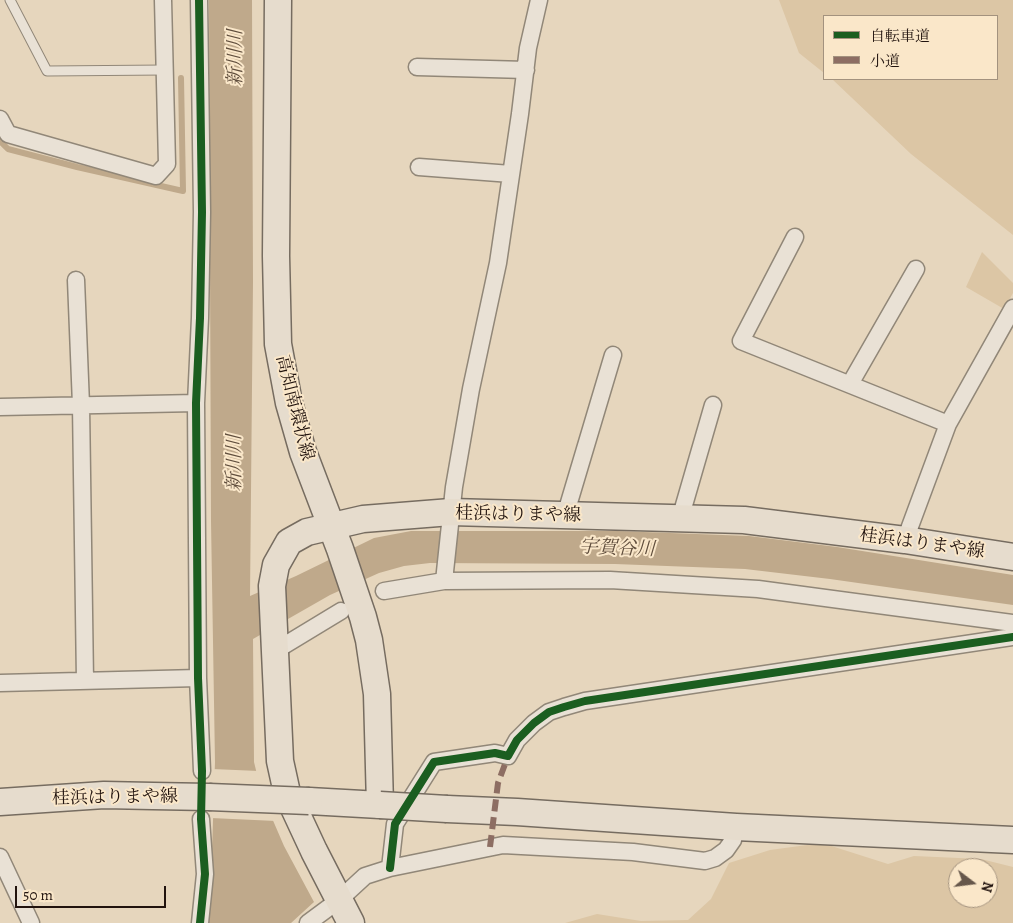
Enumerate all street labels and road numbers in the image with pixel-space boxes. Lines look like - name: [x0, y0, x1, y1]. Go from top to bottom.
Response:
- street label: 高知南環状線: [270, 353, 318, 463]
- street label: 桂浜はりまや線: [455, 503, 581, 527]
- street label: 桂浜はりまや線: [858, 525, 986, 563]
- street label: 桂浜はりまや線: [52, 786, 178, 810]

